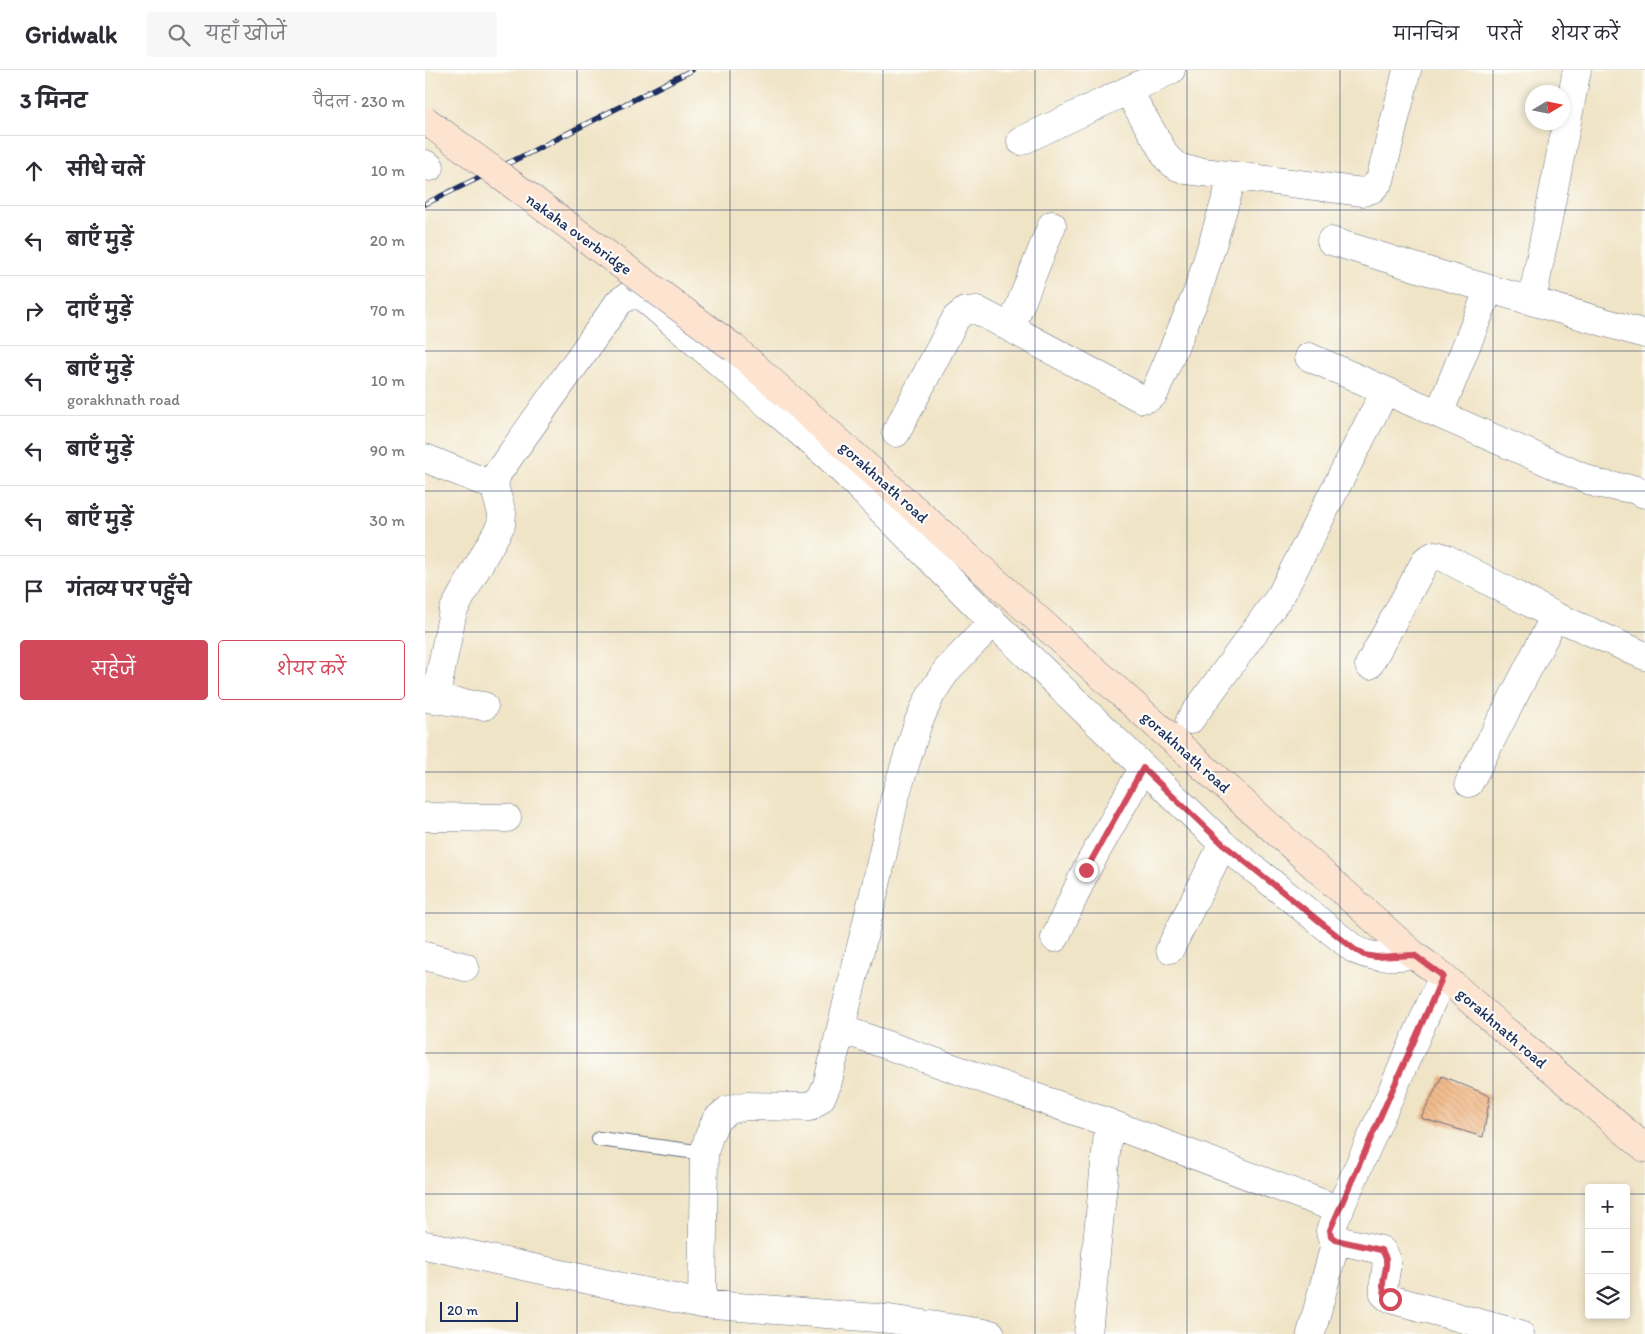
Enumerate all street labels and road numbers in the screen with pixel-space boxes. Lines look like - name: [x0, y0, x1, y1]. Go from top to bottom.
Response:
- street label: nakaha overbridge: [522, 189, 636, 279]
- street label: gorakhnath road: [836, 437, 933, 527]
- street label: gorakhnath road: [1138, 707, 1235, 797]
- street label: gorakhnath road: [1453, 984, 1551, 1072]

